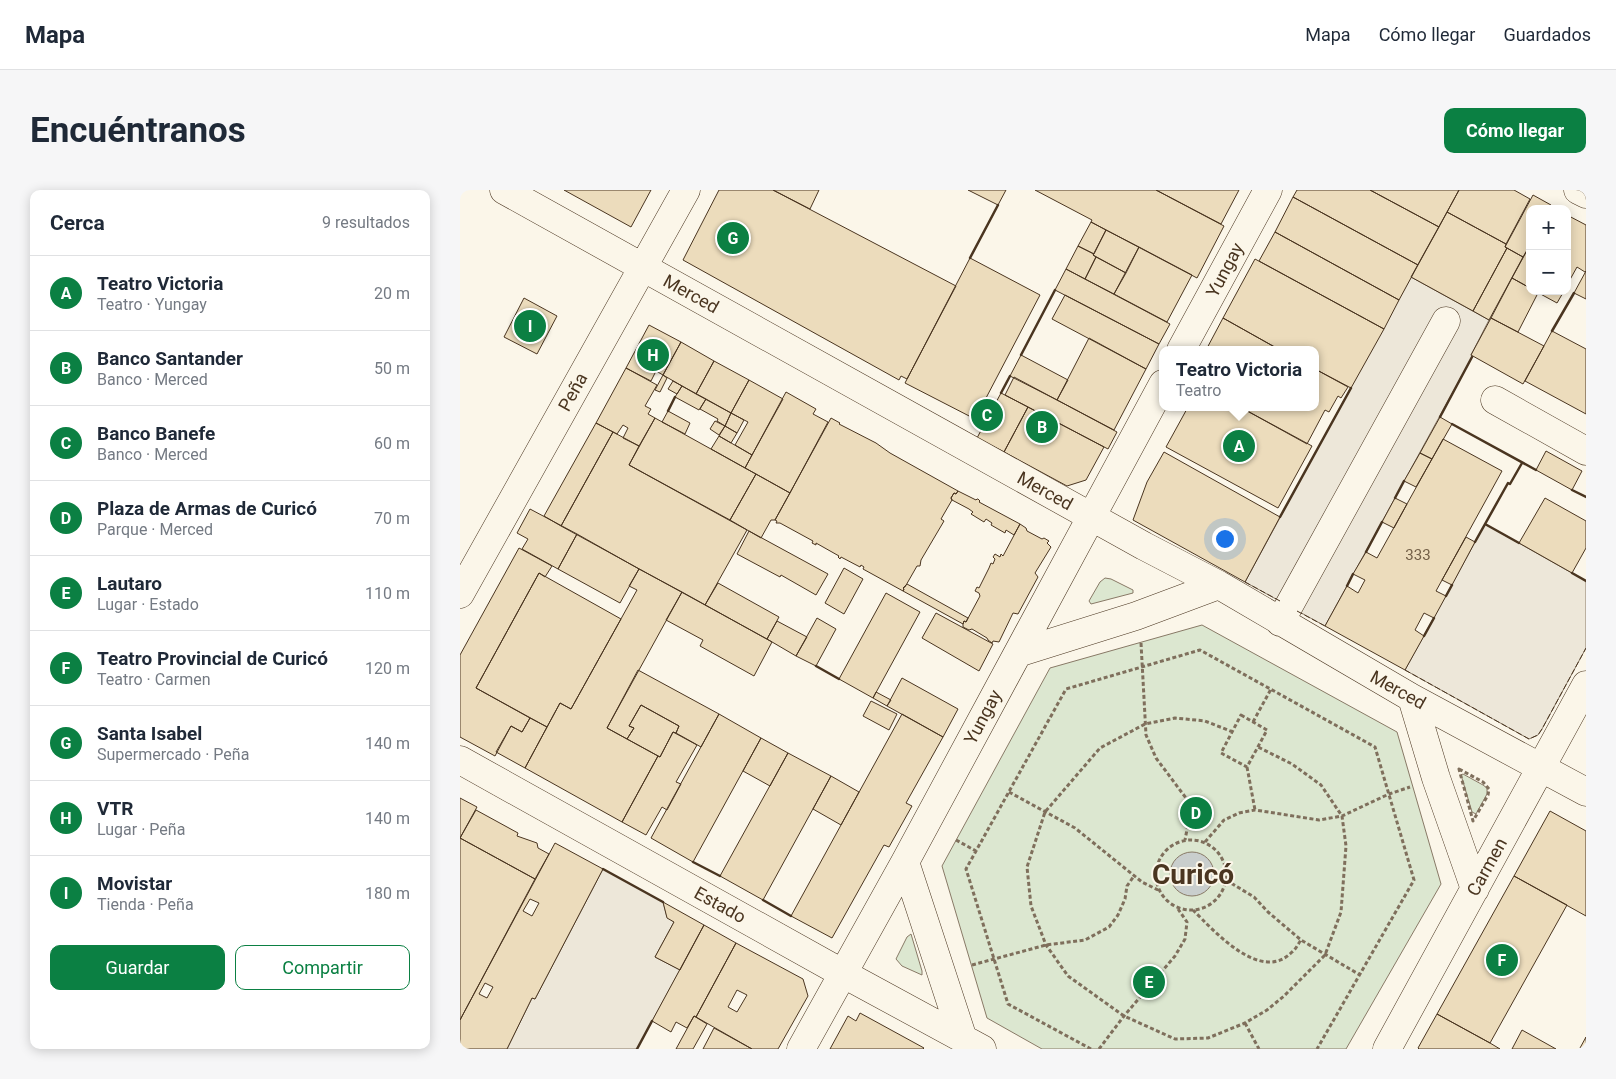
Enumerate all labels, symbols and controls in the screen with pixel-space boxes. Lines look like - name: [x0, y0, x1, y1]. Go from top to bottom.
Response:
- text: Mapa: [25, 21, 85, 49]
- text: Mapa: [1305, 24, 1351, 45]
- text: Cómo llegar: [1379, 24, 1475, 45]
- text: Guardados: [1503, 24, 1591, 45]
- button: Cómo llegar: [1444, 108, 1586, 153]
- text: Encuéntranos: [30, 110, 246, 151]
- map controls: [1526, 205, 1571, 295]
- button: +: [1526, 205, 1571, 250]
- text: Cerca: [50, 211, 105, 235]
- text: 9 resultados: [322, 213, 410, 232]
- pin: G: [717, 219, 749, 257]
- street label: Yungay: [1202, 239, 1248, 301]
- button: −: [1526, 250, 1571, 295]
- street label: Merced: [660, 270, 723, 317]
- text: Teatro Victoria: [97, 272, 223, 295]
- text: A: [61, 284, 71, 303]
- text: 20 m: [374, 284, 410, 303]
- text: Teatro · Yungay: [97, 295, 207, 314]
- pin: I: [514, 307, 546, 345]
- pin: H: [637, 336, 669, 374]
- popup: [1159, 346, 1319, 411]
- text: Banco Santander: [97, 347, 243, 370]
- text: Teatro Victoria: [1176, 358, 1302, 381]
- text: B: [61, 359, 71, 378]
- text: 50 m: [374, 359, 410, 378]
- street label: Peña: [554, 369, 592, 415]
- text: Banco · Merced: [97, 370, 208, 389]
- text: Teatro: [1176, 381, 1221, 400]
- pin: C: [971, 396, 1003, 434]
- pin: B: [1026, 408, 1058, 446]
- text: Banco Banefe: [97, 422, 215, 445]
- pin: A: [1223, 427, 1255, 465]
- text: C: [61, 434, 71, 453]
- text: 60 m: [374, 434, 410, 453]
- text: Banco · Merced: [97, 445, 208, 464]
- street label: Merced: [1014, 467, 1077, 514]
- text: Plaza de Armas de Curicó: [97, 497, 317, 520]
- text: D: [61, 509, 71, 528]
- text: 70 m: [374, 509, 410, 528]
- text: Parque · Merced: [97, 520, 213, 539]
- your location: [1212, 526, 1238, 552]
- house number: 333: [1405, 546, 1431, 564]
- text: Lautaro: [97, 572, 162, 595]
- text: E: [62, 584, 71, 603]
- text: 110 m: [365, 584, 410, 603]
- text: Lugar · Estado: [97, 595, 199, 614]
- text: Teatro Provincial de Curicó: [97, 647, 328, 670]
- text: F: [62, 659, 70, 678]
- text: 120 m: [365, 659, 410, 678]
- street label: Merced: [1367, 666, 1430, 713]
- text: Teatro · Carmen: [97, 670, 211, 689]
- street label: Yungay: [960, 686, 1006, 748]
- text: Santa Isabel: [97, 722, 202, 745]
- text: G: [61, 734, 71, 753]
- text: 140 m: [365, 734, 410, 753]
- text: Supermercado · Peña: [97, 745, 249, 764]
- pin: D: [1180, 794, 1212, 832]
- text: VTR: [97, 797, 133, 820]
- text: H: [60, 809, 72, 828]
- text: 140 m: [365, 809, 410, 828]
- text: Lugar · Peña: [97, 820, 185, 839]
- street label: Carmen: [1462, 834, 1511, 899]
- district label: Curicó: [1152, 858, 1234, 891]
- text: Movistar: [97, 872, 172, 895]
- street label: Estado: [691, 882, 750, 927]
- text: I: [64, 884, 68, 903]
- text: 180 m: [365, 884, 410, 903]
- text: Tienda · Peña: [97, 895, 194, 914]
- pin: F: [1486, 941, 1518, 979]
- button: Guardar: [50, 945, 225, 990]
- button: Compartir: [235, 945, 410, 990]
- pin: E: [1133, 963, 1165, 1001]

